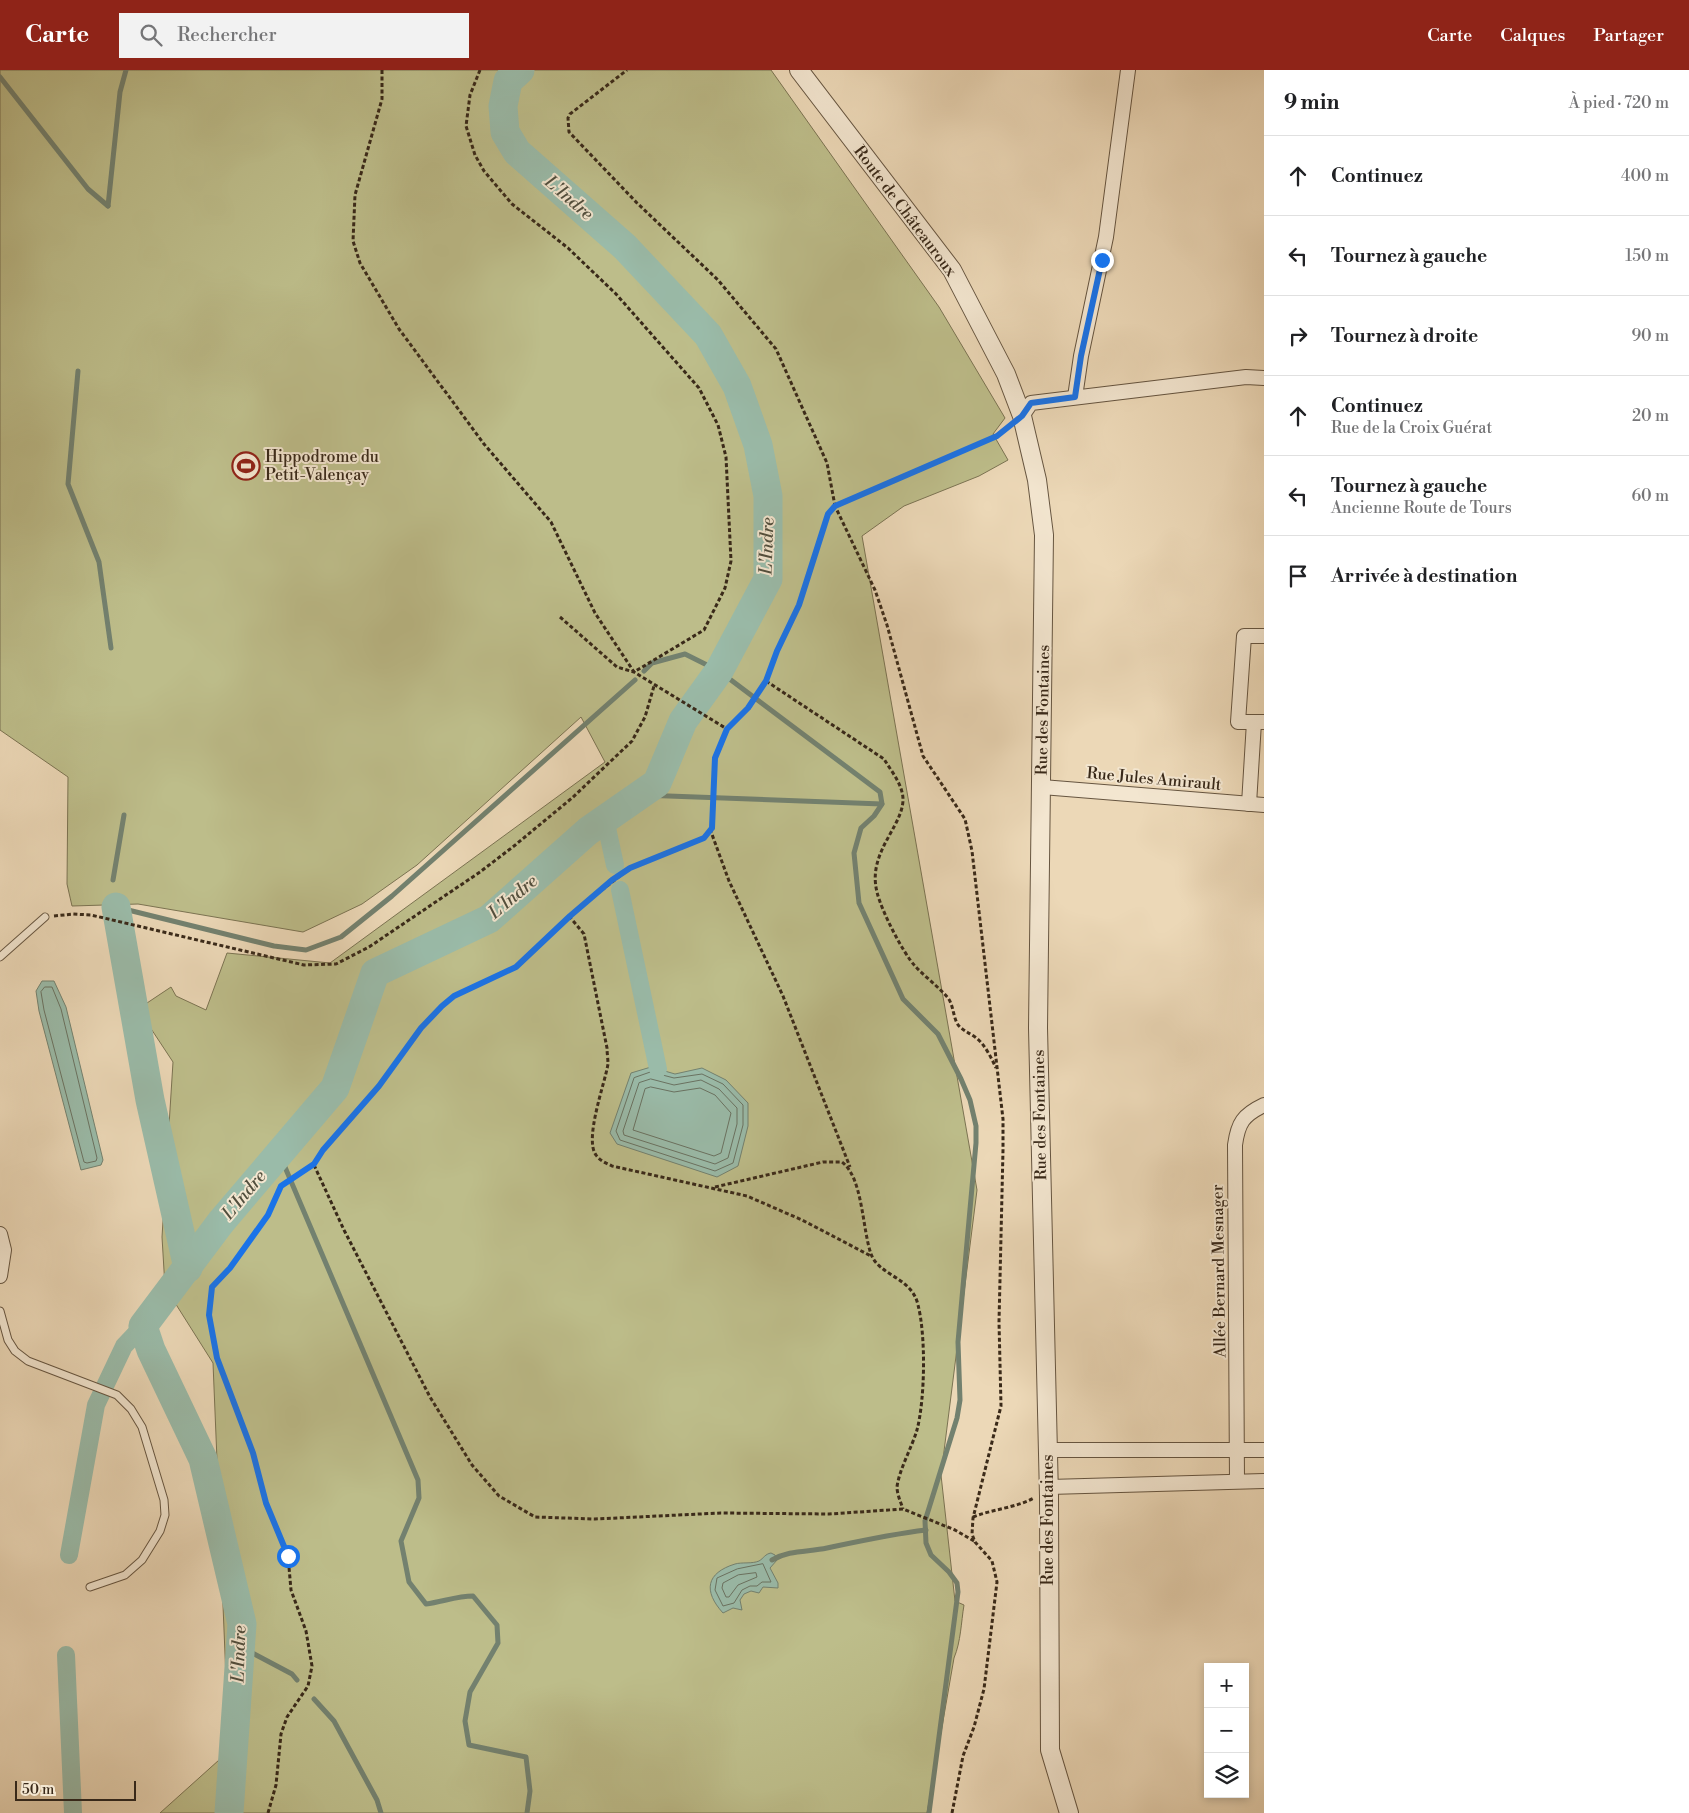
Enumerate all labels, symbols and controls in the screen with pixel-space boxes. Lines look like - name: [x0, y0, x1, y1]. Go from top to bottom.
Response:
- search box: [119, 13, 469, 58]
- text: Carte: [25, 20, 89, 50]
- icon: search: [137, 21, 165, 49]
- text: Rechercher: [177, 23, 277, 47]
- text: Carte: [1427, 24, 1472, 47]
- text: Calques: [1500, 24, 1565, 47]
- text: Partager: [1593, 24, 1664, 47]
- text: 9 min: [1284, 90, 1339, 116]
- text: À pied · 720 m: [1569, 93, 1669, 113]
- street label: Route de Châteauroux: [849, 142, 961, 281]
- icon: ahead: [1284, 162, 1312, 190]
- text: Continuez: [1331, 164, 1423, 188]
- text: 400 m: [1621, 166, 1669, 186]
- water label: L'Indre: [539, 170, 599, 226]
- icon: left: [1284, 242, 1312, 270]
- text: Tournez à gauche: [1331, 244, 1487, 268]
- text: 150 m: [1625, 246, 1669, 266]
- route end: [1091, 249, 1114, 272]
- icon: right: [1284, 322, 1312, 350]
- text: Tournez à droite: [1331, 324, 1478, 348]
- text: 90 m: [1631, 326, 1669, 346]
- text: Continuez: [1331, 394, 1423, 418]
- icon: ahead: [1284, 402, 1312, 430]
- text: 20 m: [1632, 406, 1669, 426]
- text: Rue de la Croix Guérat: [1331, 418, 1492, 438]
- place label: Hippodrome du Petit-Valençay: [265, 447, 379, 485]
- sports icon: Hippodrome du Petit-Valençay: [231, 451, 261, 481]
- text: Tournez à gauche: [1331, 474, 1487, 498]
- icon: left: [1284, 482, 1312, 510]
- text: 60 m: [1631, 486, 1669, 506]
- text: Ancienne Route de Tours: [1331, 498, 1512, 518]
- water label: L'Indre: [754, 516, 780, 576]
- icon: arrive: [1284, 562, 1312, 590]
- text: Arrivée à destination: [1331, 564, 1517, 588]
- street label: Rue des Fontaines: [1032, 644, 1054, 776]
- street label: Rue Jules Amirault: [1086, 763, 1223, 795]
- water label: L'Indre: [483, 869, 543, 925]
- street label: Rue des Fontaines: [1029, 1049, 1051, 1181]
- water label: L'Indre: [216, 1165, 272, 1225]
- street label: Allée Bernard Mesnager: [1207, 1184, 1231, 1359]
- street label: Rue des Fontaines: [1038, 1455, 1058, 1585]
- route start: [277, 1545, 300, 1568]
- water label: L'Indre: [226, 1624, 252, 1684]
- map controls: [1204, 1663, 1249, 1798]
- button: +: [1204, 1663, 1249, 1708]
- button: −: [1204, 1708, 1249, 1753]
- button: layers: [1204, 1753, 1249, 1798]
- scale bar: [15, 1778, 136, 1801]
- text: 50 m: [22, 1781, 54, 1799]

